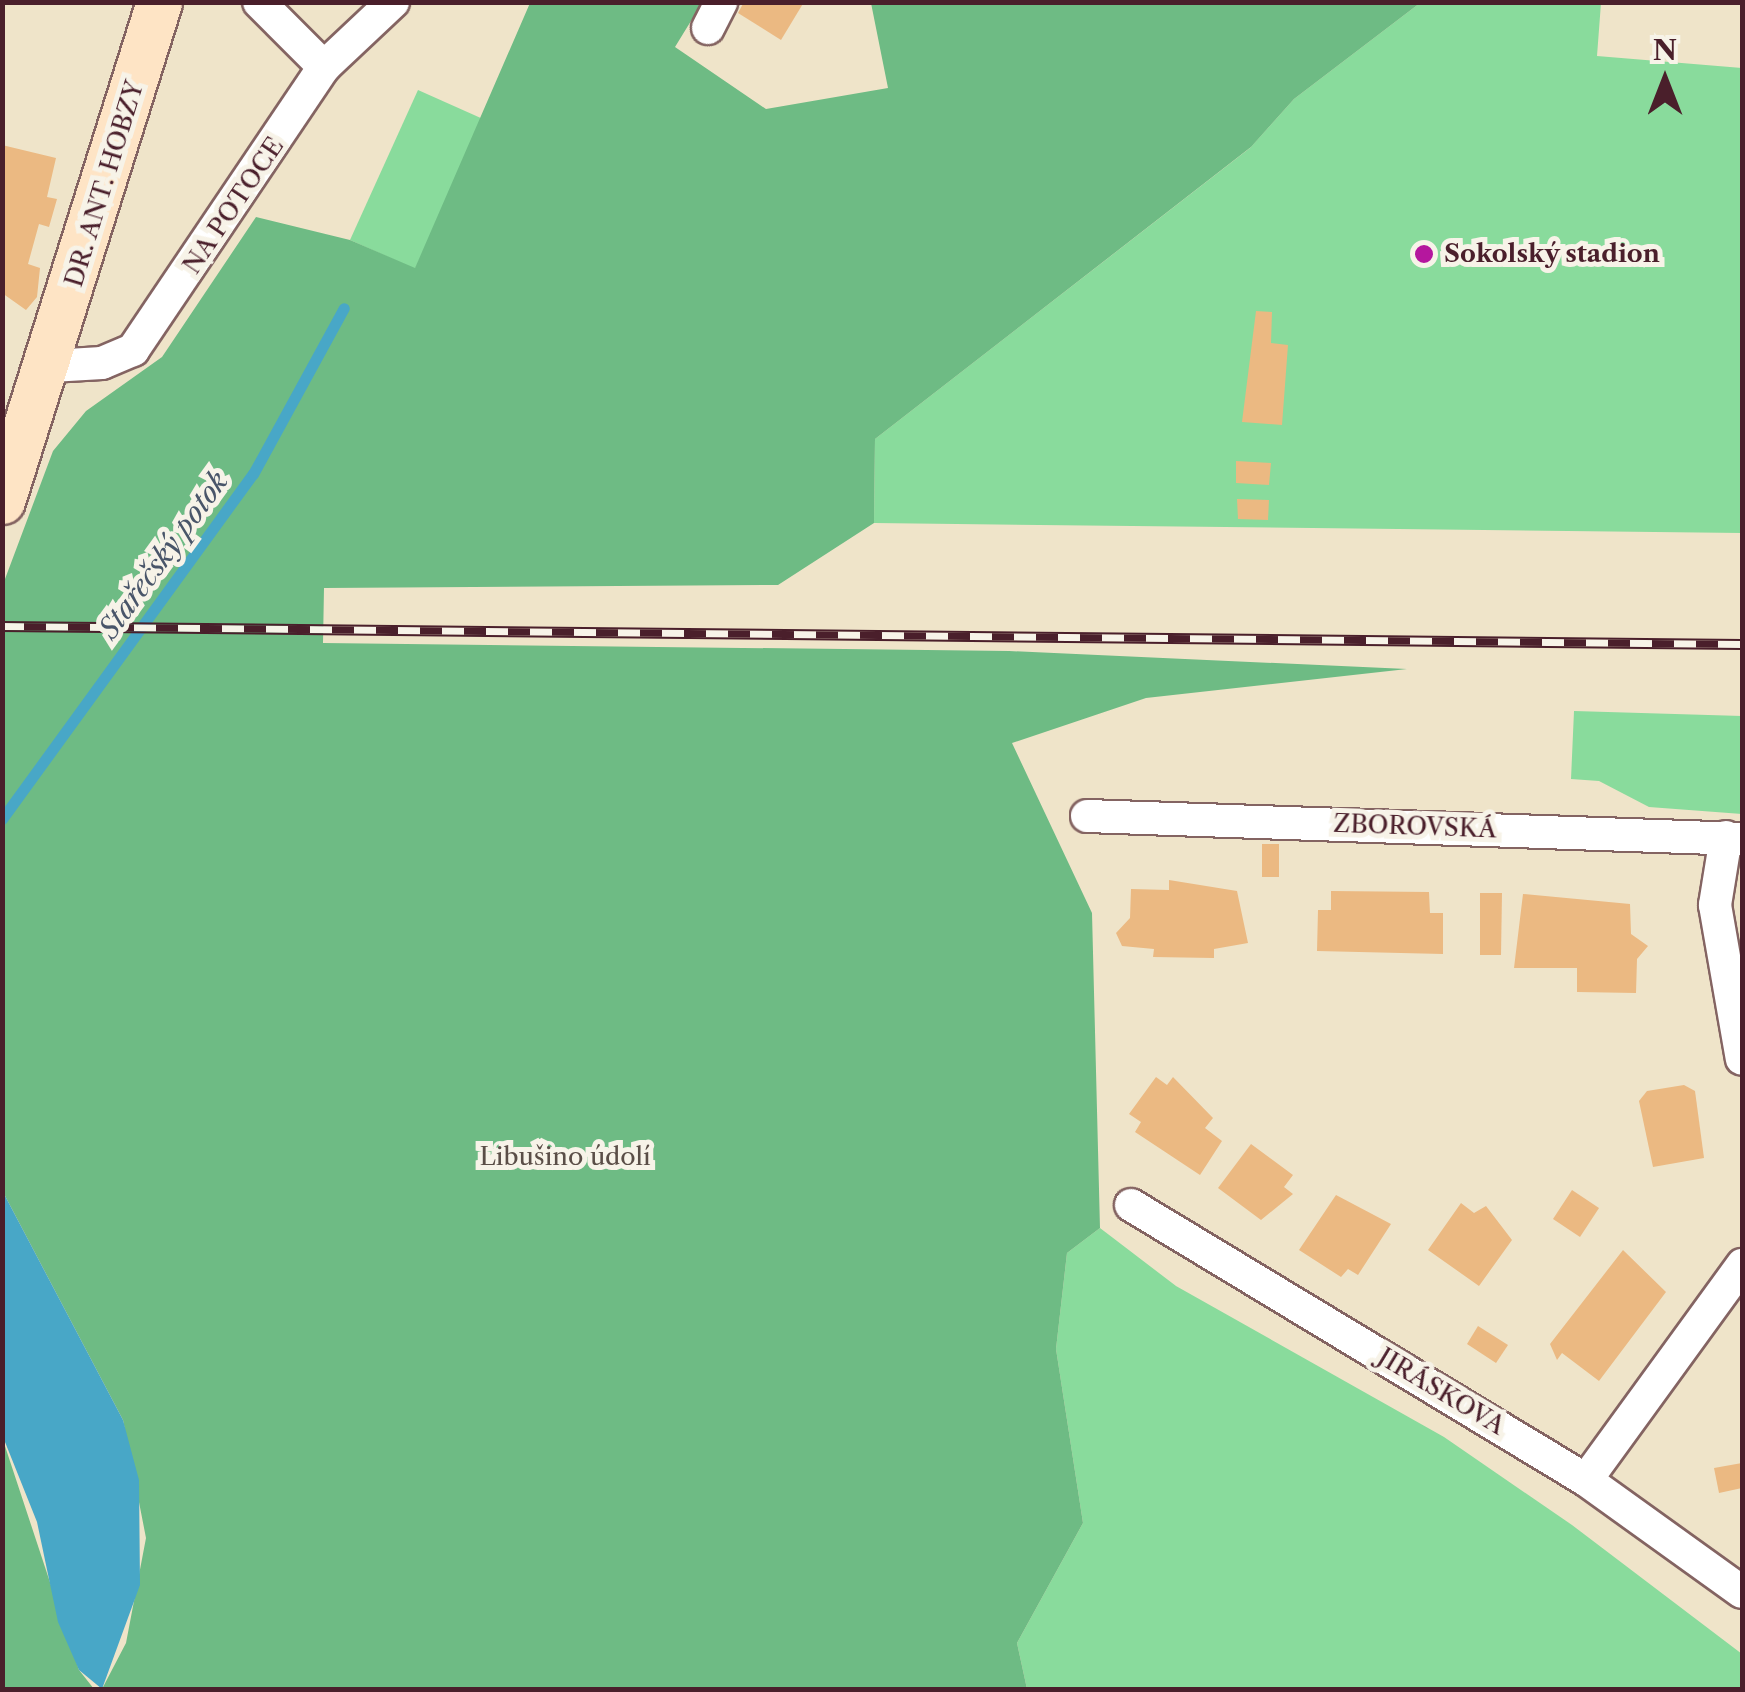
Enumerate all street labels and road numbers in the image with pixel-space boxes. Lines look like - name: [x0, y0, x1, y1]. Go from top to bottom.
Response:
- street label: DR. ANT. HOBZY: [59, 77, 151, 291]
- street label: NA POTOCE: [177, 132, 291, 280]
- street label: ZBOROVSKÁ: [1333, 809, 1497, 845]
- street label: JIRÁSKOVA: [1372, 1342, 1510, 1442]

